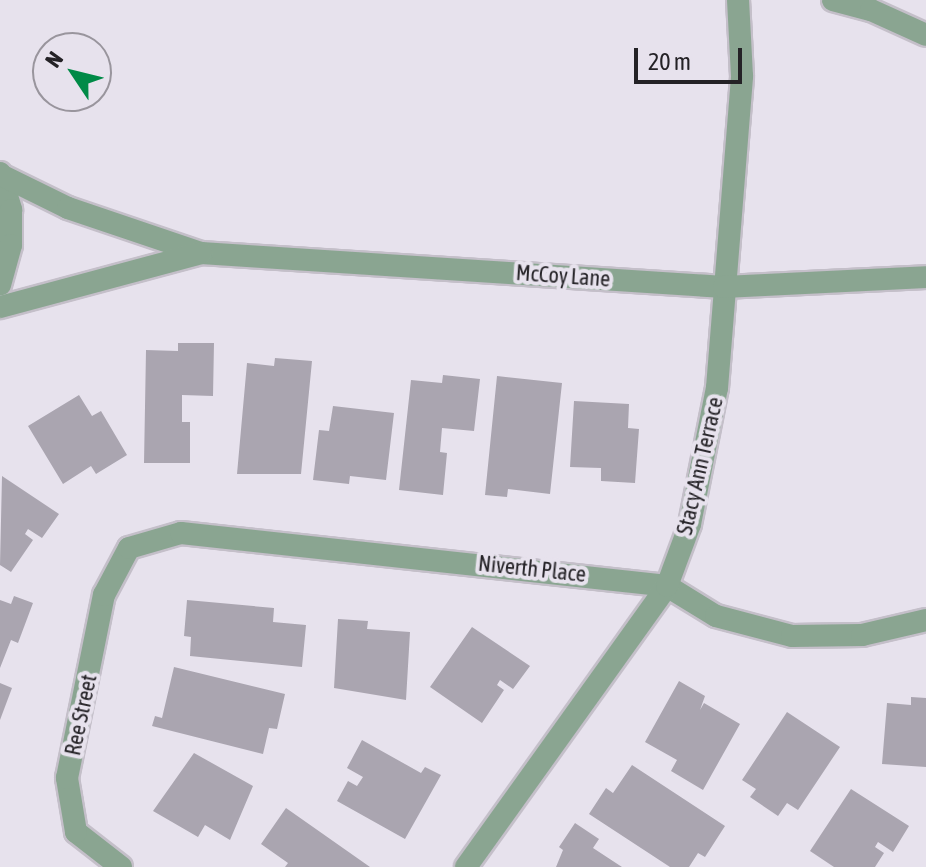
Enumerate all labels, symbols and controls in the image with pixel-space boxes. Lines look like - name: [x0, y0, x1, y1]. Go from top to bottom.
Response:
- north arrow: [32, 32, 112, 112]
- scale bar: [638, 32, 746, 82]
- text: N: [40, 47, 68, 72]
- text: 20 m: [648, 48, 691, 75]
- street label: McCoy Lane: [515, 260, 611, 292]
- street label: Stacy Ann Terrace: [671, 395, 729, 537]
- street label: Niverth Place: [477, 550, 587, 588]
- street label: Ree Street: [60, 672, 102, 758]

